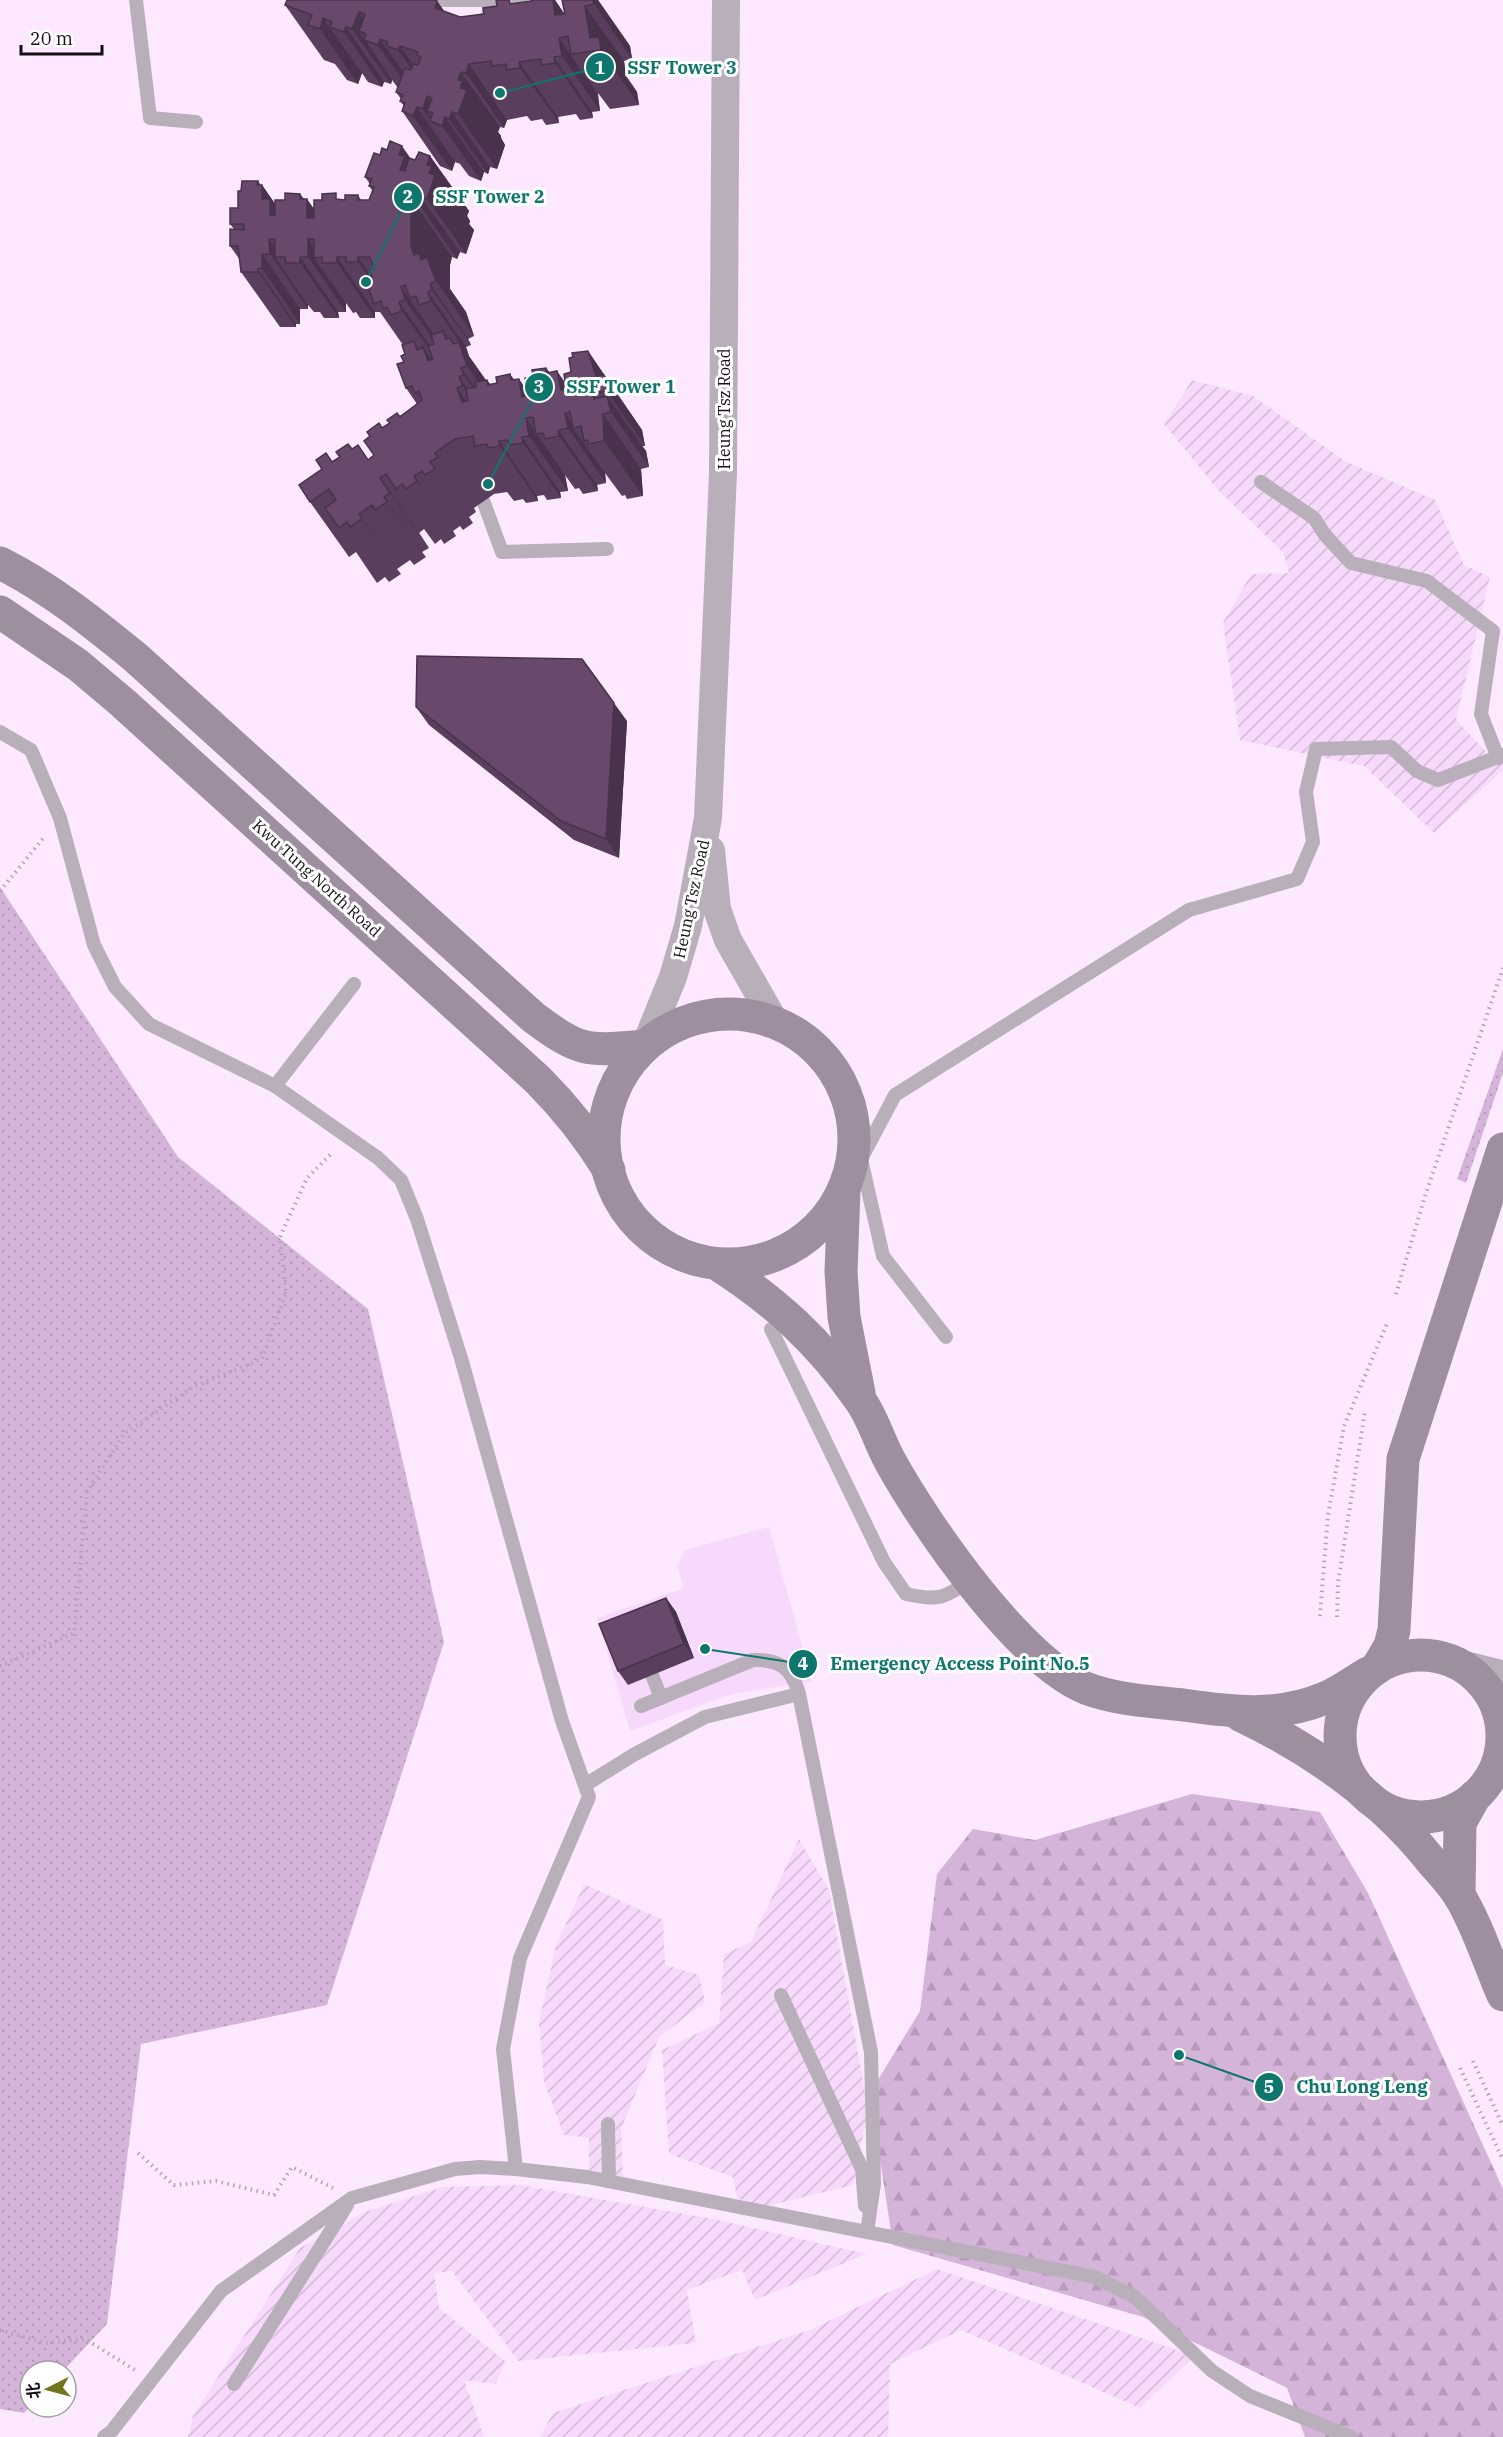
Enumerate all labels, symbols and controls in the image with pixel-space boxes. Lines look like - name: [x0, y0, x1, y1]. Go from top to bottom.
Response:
- scale bar: [21, 18, 102, 56]
- text: 20 m: [30, 27, 73, 50]
- callout: SSF Tower 3: [585, 49, 749, 85]
- text: 1: [595, 56, 606, 79]
- text: SSF Tower 3: [627, 56, 737, 79]
- callout: SSF Tower 2: [393, 179, 557, 215]
- text: 2: [403, 185, 413, 208]
- text: SSF Tower 2: [435, 185, 545, 208]
- street label: Heung Tsz Road: [714, 348, 734, 470]
- callout: SSF Tower 1: [524, 369, 687, 405]
- text: 3: [534, 375, 544, 398]
- text: SSF Tower 1: [566, 375, 676, 398]
- street label: Kwu Tung North Road: [249, 815, 386, 941]
- street label: Heung Tsz Road: [669, 837, 713, 960]
- callout: Emergency Access Point No.5: [788, 1646, 1101, 1682]
- text: 4: [798, 1652, 809, 1675]
- text: Emergency Access Point No.5: [830, 1652, 1090, 1675]
- callout: Chu Long Leng: [1254, 2069, 1440, 2105]
- text: 5: [1264, 2075, 1274, 2098]
- text: Chu Long Leng: [1296, 2075, 1428, 2098]
- north arrow: [18, 2359, 78, 2419]
- text: 北: [22, 2382, 44, 2400]

